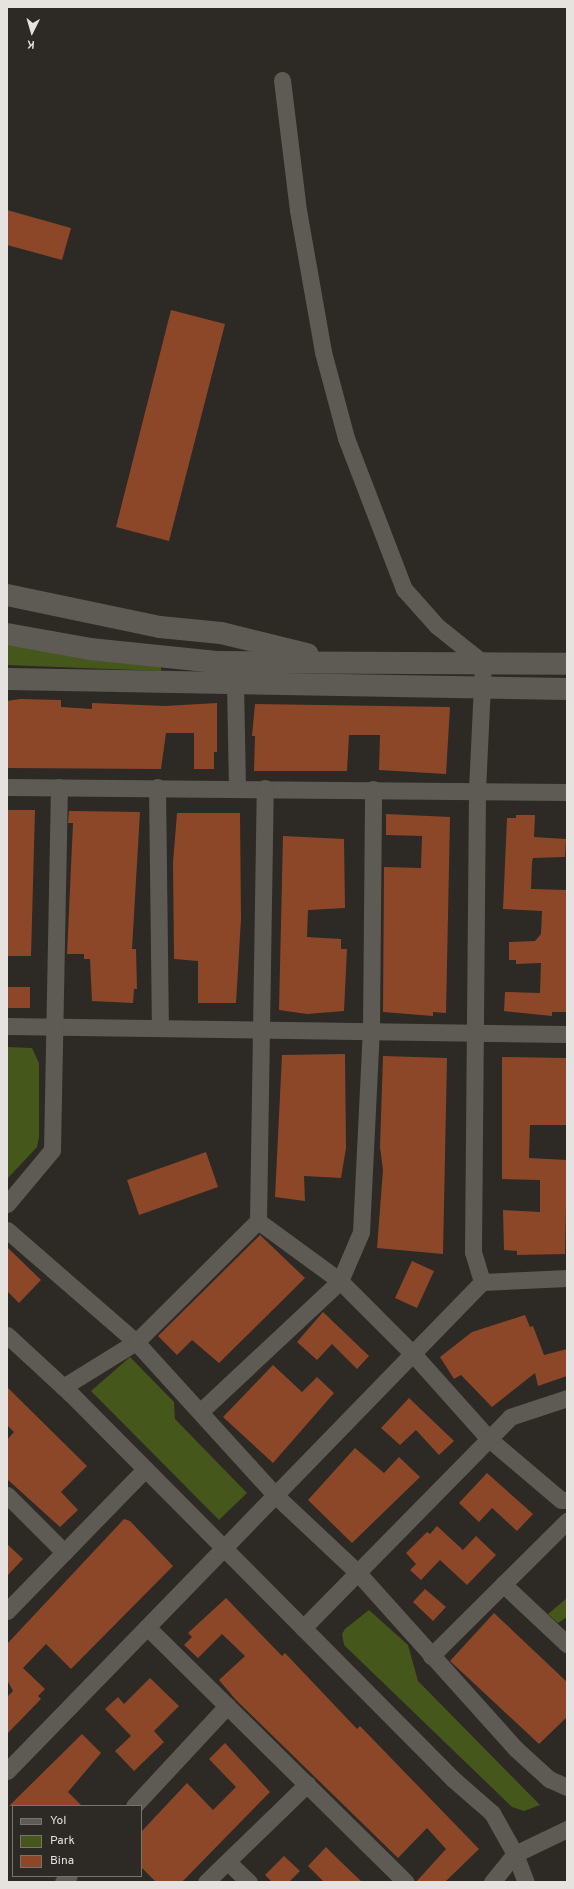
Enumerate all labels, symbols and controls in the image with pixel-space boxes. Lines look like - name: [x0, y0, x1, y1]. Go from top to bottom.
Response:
- north arrow: [12, 12, 52, 52]
- text: K: [26, 37, 35, 51]
- legend: [12, 1805, 142, 1877]
- text: Yol: [50, 1813, 66, 1829]
- text: Park: [50, 1833, 75, 1849]
- text: Bina: [50, 1853, 74, 1869]

